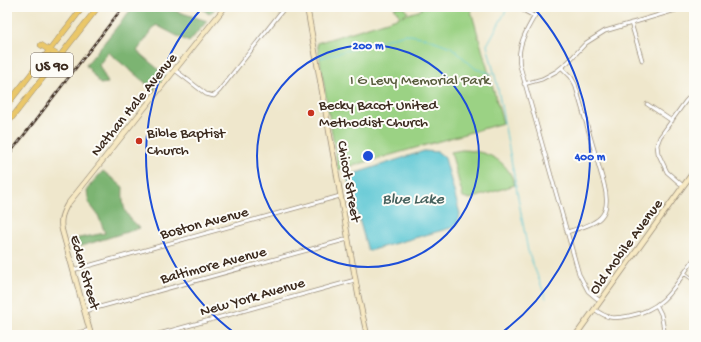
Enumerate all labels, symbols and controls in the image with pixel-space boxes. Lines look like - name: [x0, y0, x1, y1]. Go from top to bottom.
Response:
- text: 200 m: [353, 40, 384, 54]
- street label: Nathan Hale Avenue: [87, 50, 182, 161]
- road number: US 90: [31, 53, 73, 77]
- park label: I G Levy Memorial Park: [350, 72, 491, 90]
- place label: Becky Bacot United Methodist Church: [318, 97, 439, 132]
- marker: Becky Bacot United Methodist Church: [306, 108, 316, 118]
- place label: Bible Baptist Church: [146, 125, 227, 160]
- marker: Bible Baptist Church: [134, 136, 144, 146]
- street label: Chicot Street: [332, 139, 364, 225]
- centre of rings: [361, 149, 375, 163]
- text: 400 m: [574, 151, 606, 165]
- water label: Blue Lake: [382, 191, 444, 210]
- street label: Old Mobile Avenue: [586, 196, 667, 298]
- street label: Boston Avenue: [157, 203, 251, 245]
- street label: Eden Street: [65, 233, 104, 314]
- street label: Baltimore Avenue: [158, 243, 269, 289]
- street label: New York Avenue: [198, 274, 307, 321]

